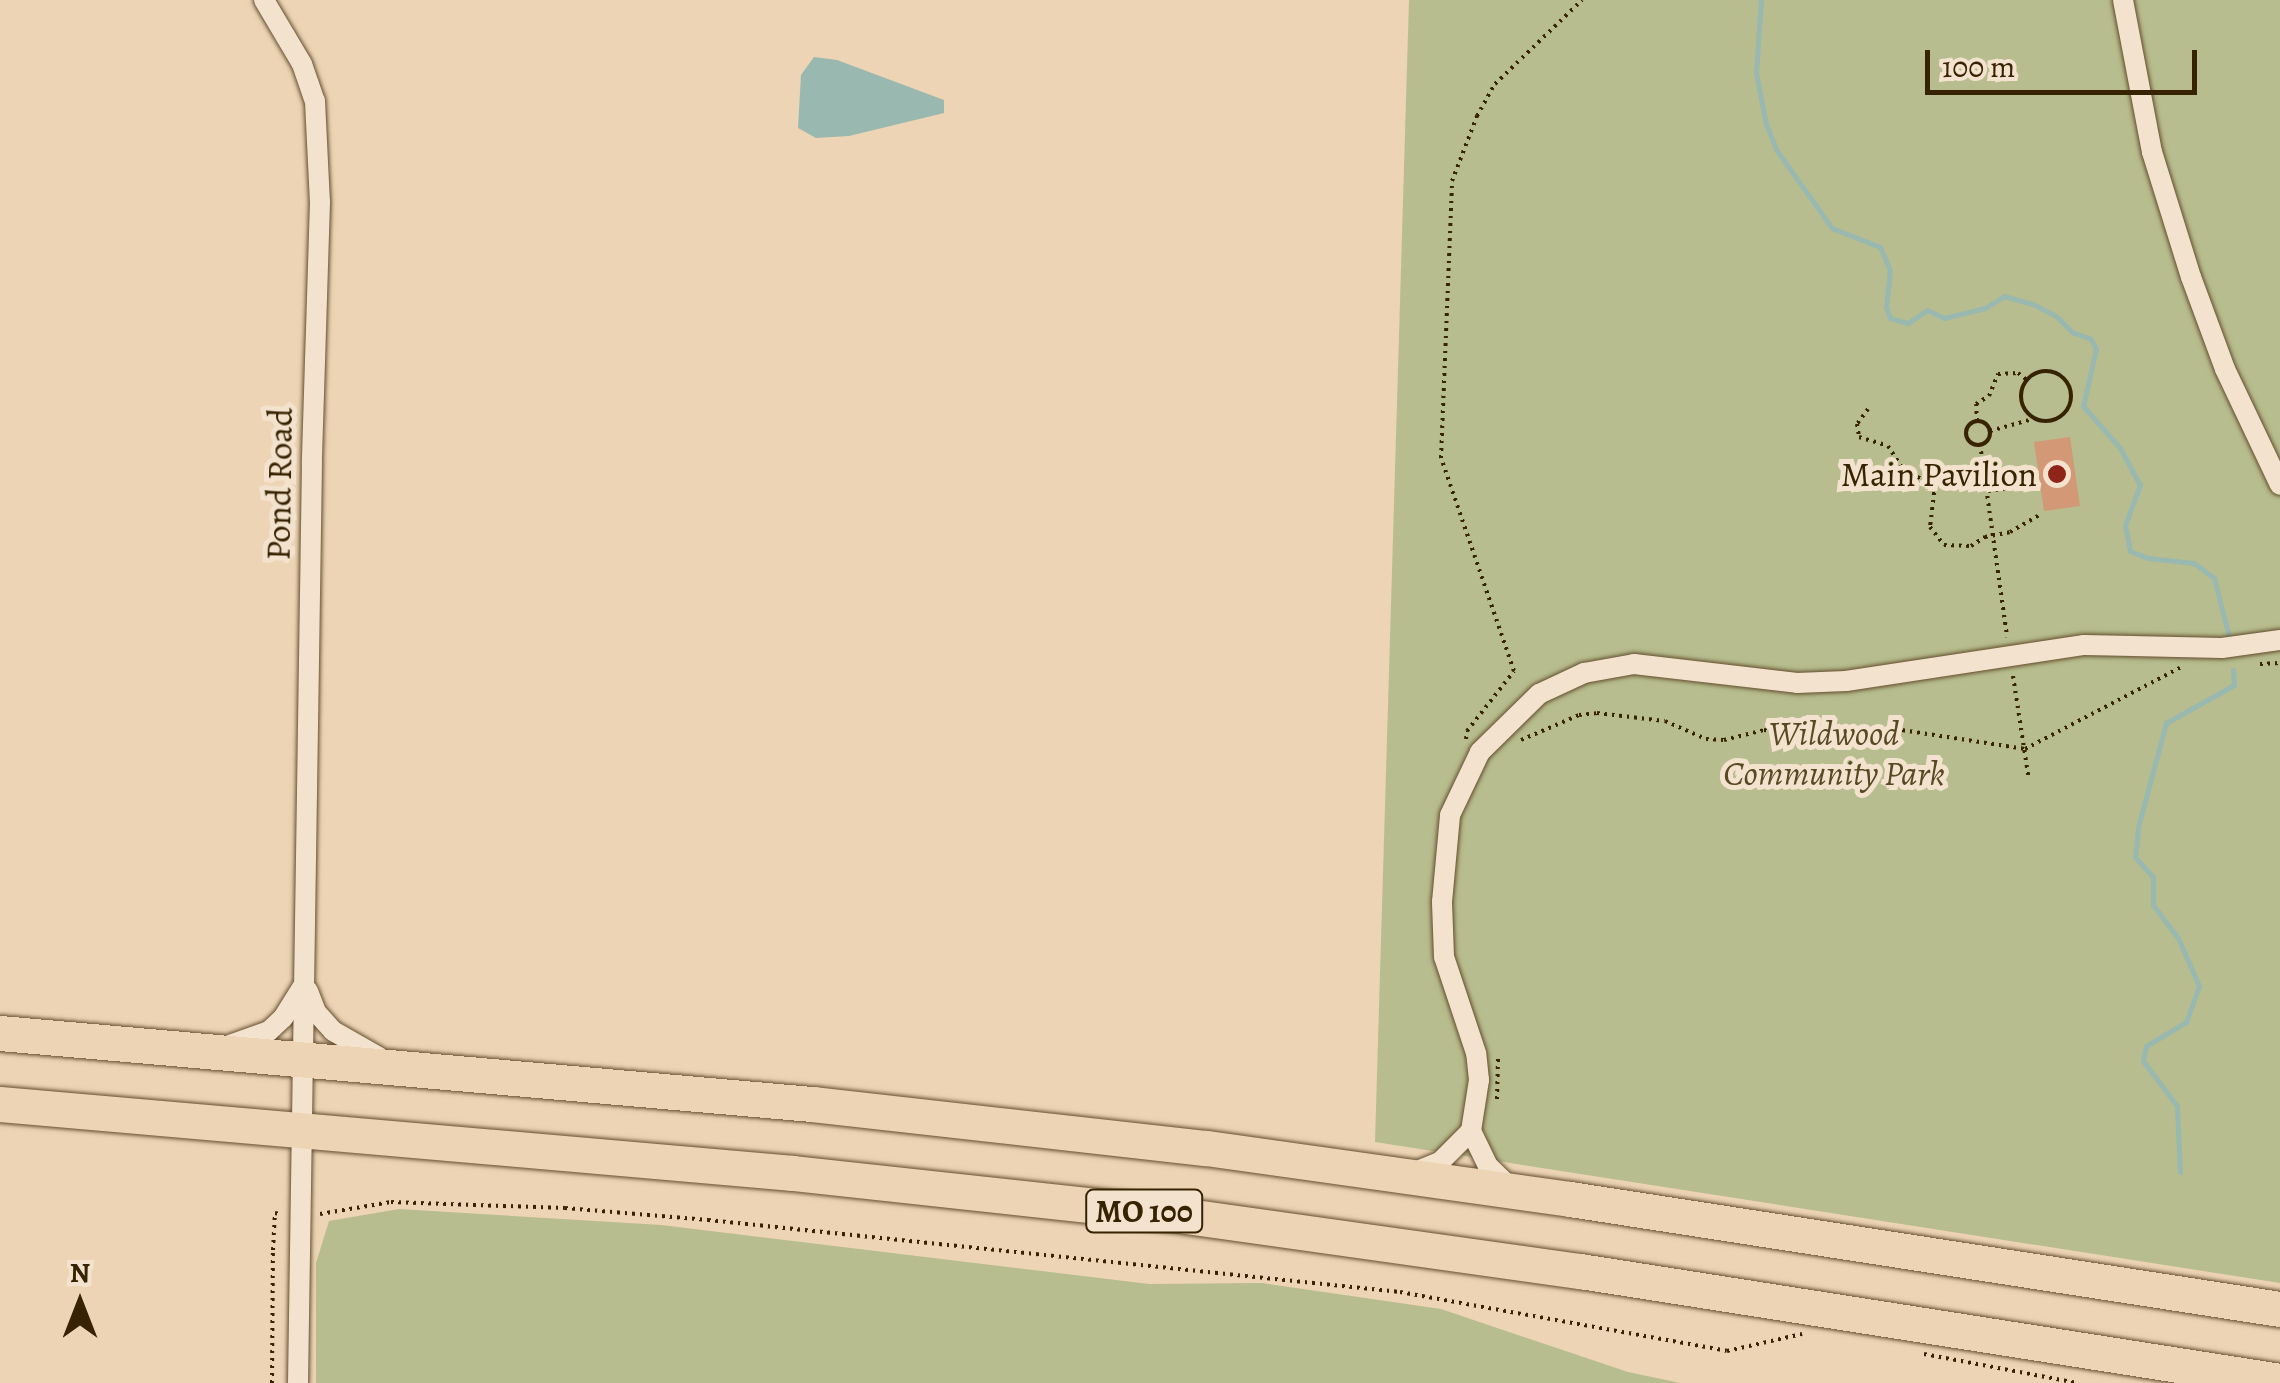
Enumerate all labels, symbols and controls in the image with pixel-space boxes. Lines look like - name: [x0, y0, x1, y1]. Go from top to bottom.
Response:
- scale bar: [1930, 30, 2202, 92]
- text: 100 m: [1942, 47, 2015, 87]
- street label: Pond Road: [257, 407, 301, 561]
- place label: Main Pavilion: [1841, 453, 2037, 495]
- marker: Main Pavilion: [2046, 463, 2068, 485]
- park label: Wildwood Community Park: [1723, 712, 1945, 794]
- road number: MO 100: [1084, 1184, 1204, 1238]
- north arrow: [30, 1253, 130, 1353]
- text: N: [70, 1254, 90, 1292]

